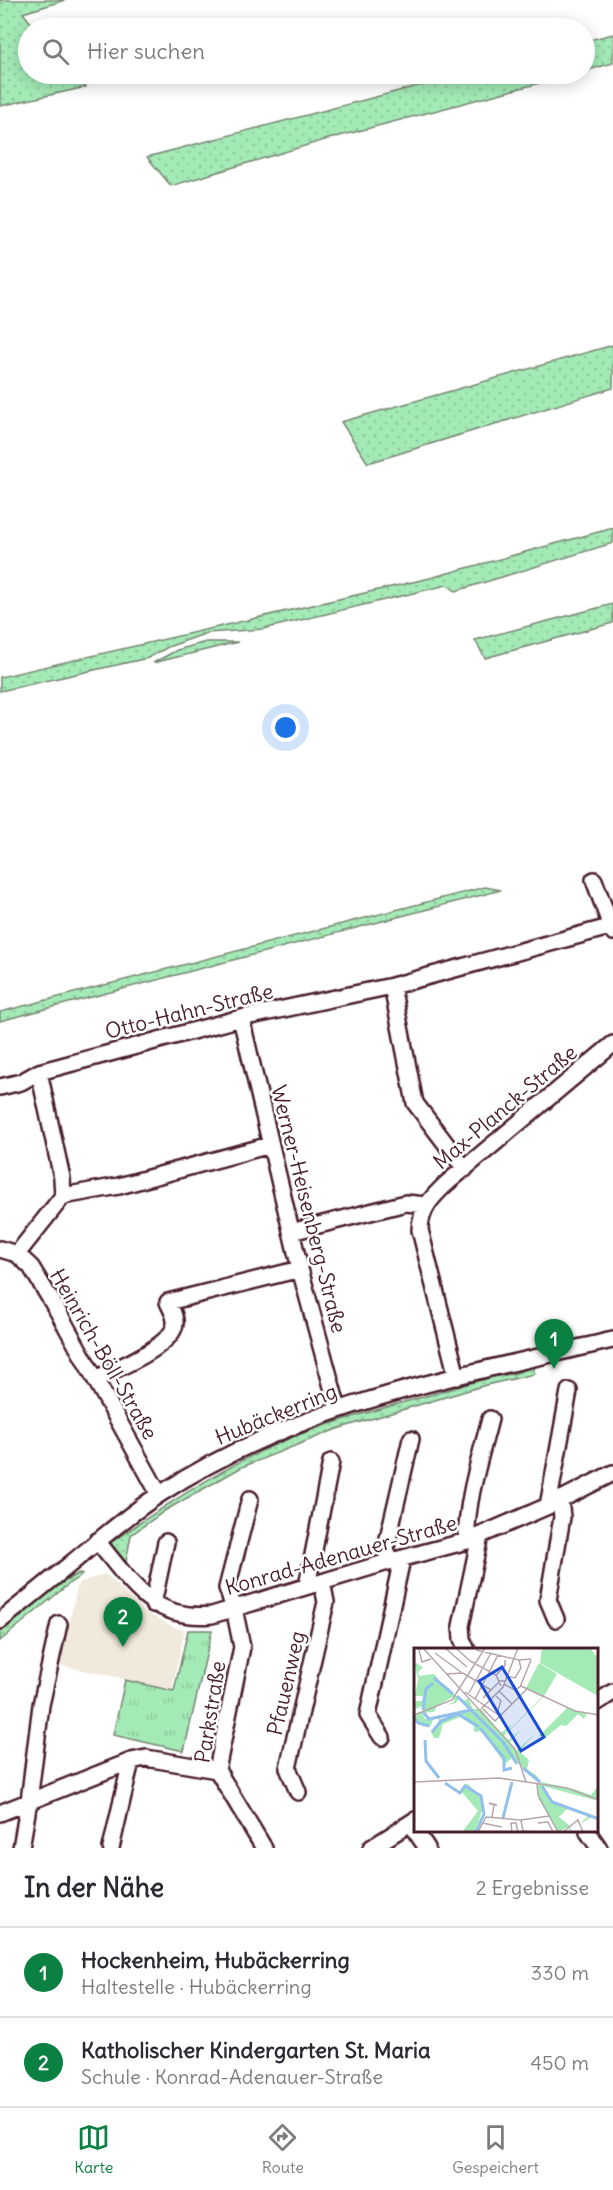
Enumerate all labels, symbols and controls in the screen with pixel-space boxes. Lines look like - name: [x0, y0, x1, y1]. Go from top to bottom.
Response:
- search box: [18, 18, 595, 84]
- icon: search: [39, 35, 72, 68]
- text: Hier suchen: [87, 37, 205, 65]
- your location: [271, 713, 300, 742]
- street label: Otto-Hahn-Straße: [102, 977, 276, 1045]
- street label: Max-Planck-Straße: [427, 1039, 583, 1175]
- street label: Werner-Heisenberg-Straße: [265, 1082, 353, 1336]
- street label: Heinrich-Böll-Straße: [44, 1264, 164, 1444]
- pin: 1: [534, 1320, 574, 1369]
- street label: Hubäckerring: [211, 1377, 341, 1451]
- street label: Konrad-Adenauer-Straße: [222, 1509, 460, 1601]
- pin: 2: [104, 1598, 142, 1647]
- street label: Pfauenweg: [261, 1628, 311, 1738]
- inset map: [414, 1648, 598, 1833]
- street label: Parkstraße: [189, 1659, 231, 1765]
- text: In der Nähe: [24, 1871, 164, 1904]
- text: 2 Ergebnisse: [476, 1875, 589, 1900]
- text: Hockenheim, Hubäckerring: [81, 1946, 350, 1974]
- text: 1: [40, 1960, 47, 1985]
- text: 330 m: [531, 1960, 589, 1985]
- text: Haltestelle · Hubäckerring: [81, 1974, 312, 1999]
- text: Katholischer Kindergarten St. Maria: [81, 2036, 431, 2064]
- text: 2: [38, 2050, 49, 2075]
- text: 450 m: [530, 2050, 589, 2075]
- text: Schule · Konrad-Adenauer-Straße: [81, 2064, 383, 2089]
- tab: Karte: [74, 2121, 113, 2177]
- tab: Route: [262, 2121, 304, 2177]
- tab: Gespeichert: [452, 2121, 539, 2177]

